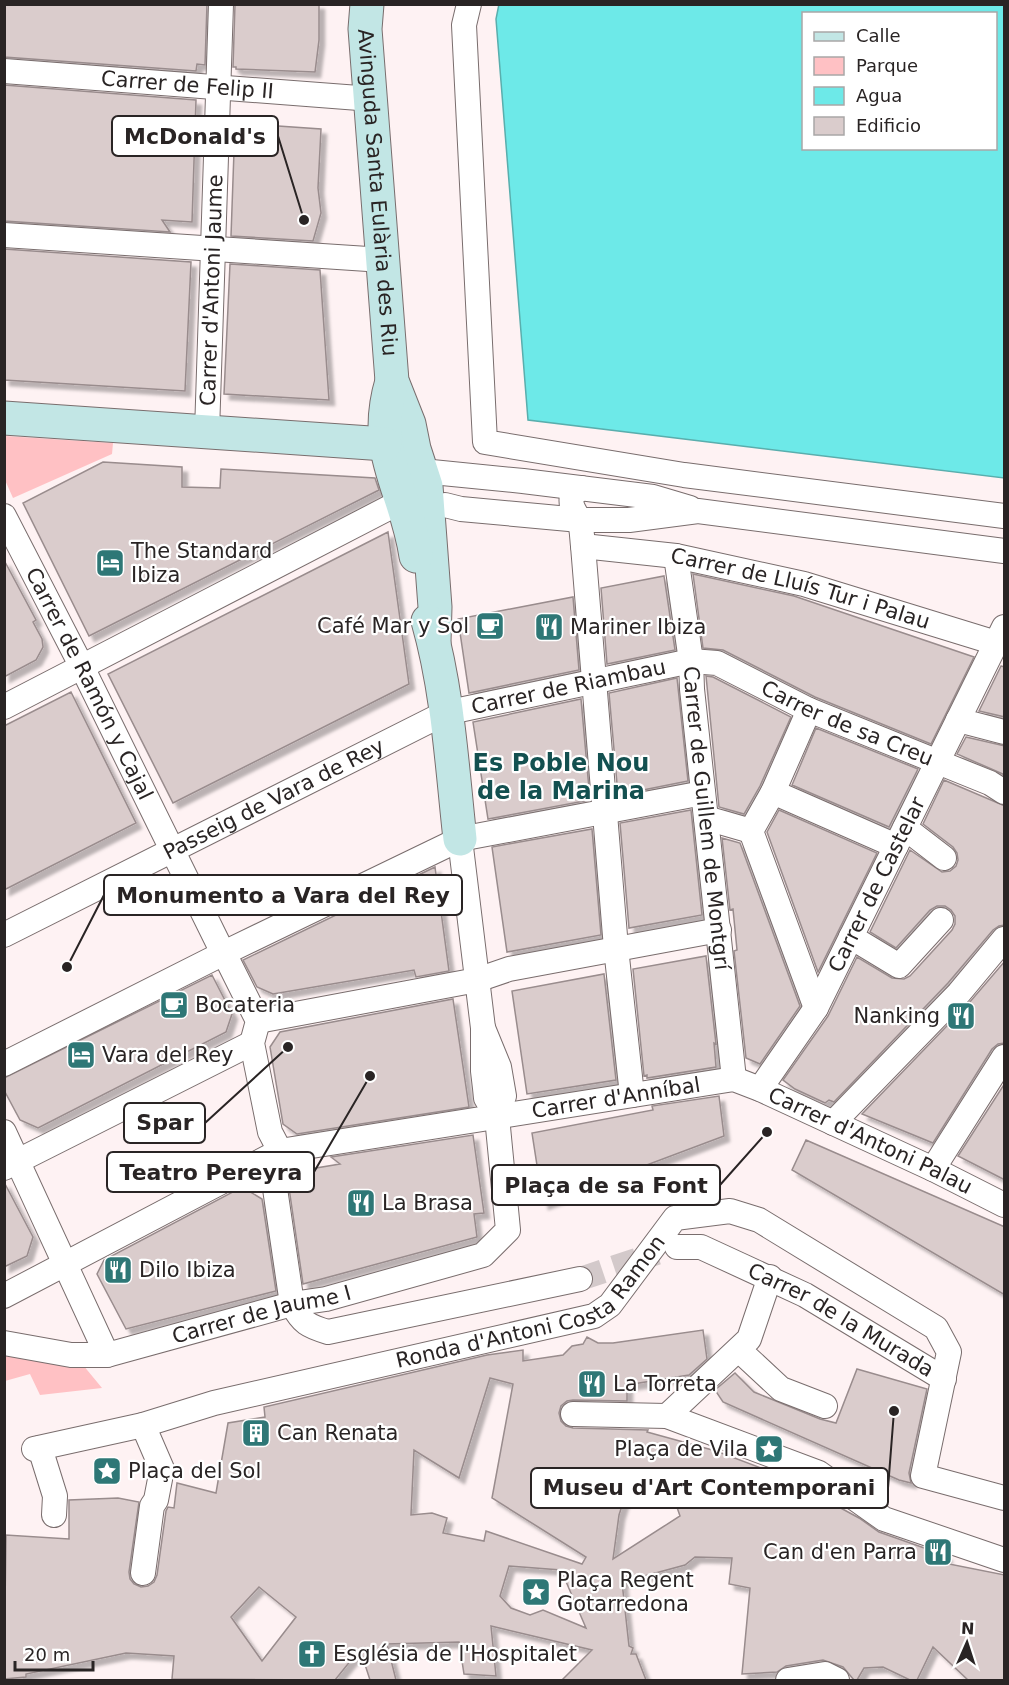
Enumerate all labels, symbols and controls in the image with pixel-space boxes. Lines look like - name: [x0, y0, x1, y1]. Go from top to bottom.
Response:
- legend: [802, 12, 997, 150]
- text: Calle: [856, 25, 901, 46]
- street label: Avinguda Santa Eulària des Riu: [353, 28, 402, 357]
- text: Parque: [856, 55, 918, 76]
- street label: Carrer de Felip II: [100, 66, 275, 103]
- text: Agua: [856, 85, 902, 106]
- text: Edificio: [856, 115, 921, 136]
- callout: McDonald's: [112, 116, 278, 156]
- text: McDonald's: [124, 124, 266, 149]
- street label: Carrer d'Antoni Jaume: [196, 174, 227, 406]
- place label: The Standard Ibiza: [130, 539, 272, 587]
- street label: Carrer de Lluís Tur i Palau: [669, 543, 933, 634]
- hotel icon: The Standard Ibiza: [94, 547, 126, 579]
- street label: Carrer de Ramón y Cajal: [21, 563, 157, 804]
- cafe icon: Café Mar y Sol: [474, 610, 506, 642]
- restaurant icon: Mariner Ibiza: [533, 611, 565, 643]
- place label: Café Mar y Sol: [317, 614, 469, 638]
- place label: Mariner Ibiza: [570, 615, 706, 639]
- street label: Carrer de Riambau: [469, 655, 668, 719]
- street label: Carrer de Guillem de Montgrí: [679, 666, 734, 973]
- street label: Carrer de sa Creu: [757, 676, 937, 771]
- street label: Passeig de Vara de Rey: [159, 734, 388, 865]
- district label: Es Poble Nou de la Marina: [473, 749, 649, 805]
- street label: Carrer de Castelar: [824, 793, 930, 976]
- callout: Monumento a Vara del Rey: [104, 875, 462, 915]
- text: Monumento a Vara del Rey: [116, 883, 450, 908]
- cafe icon: Bocateria: [158, 989, 190, 1021]
- place label: Bocateria: [195, 993, 295, 1017]
- restaurant icon: Nanking: [945, 1000, 977, 1032]
- place label: Nanking: [853, 1004, 940, 1028]
- hotel icon: Vara del Rey: [65, 1039, 97, 1071]
- place label: Vara del Rey: [102, 1043, 234, 1067]
- street label: Carrer d'Anníbal: [530, 1073, 702, 1123]
- street label: Carrer d'Antoni Palau: [764, 1082, 976, 1199]
- callout: Spar: [124, 1103, 205, 1143]
- text: Spar: [136, 1110, 194, 1135]
- callout: Teatro Pereyra: [107, 1152, 314, 1192]
- text: Teatro Pereyra: [120, 1160, 302, 1185]
- callout: Plaça de sa Font: [492, 1165, 720, 1205]
- text: Plaça de sa Font: [504, 1173, 708, 1198]
- restaurant icon: La Brasa: [345, 1187, 377, 1219]
- place label: La Brasa: [382, 1191, 473, 1215]
- street label: Ronda d'Antoni Costa Ramon: [393, 1231, 670, 1373]
- restaurant icon: Dilo Ibiza: [102, 1254, 134, 1286]
- place label: Dilo Ibiza: [139, 1258, 236, 1282]
- street label: Carrer de la Murada: [744, 1258, 938, 1382]
- street label: Carrer de Jaume I: [169, 1281, 354, 1348]
- restaurant icon: La Torreta: [576, 1368, 608, 1400]
- place label: La Torreta: [613, 1372, 717, 1396]
- building icon: Can Renata: [240, 1417, 272, 1449]
- place label: Can Renata: [277, 1421, 398, 1445]
- place icon: Plaça de Vila: [753, 1433, 785, 1465]
- place label: Plaça de Vila: [614, 1437, 748, 1461]
- place icon: Plaça del Sol: [91, 1455, 123, 1487]
- place label: Plaça del Sol: [128, 1459, 261, 1483]
- callout: Museu d'Art Contemporani: [531, 1468, 888, 1508]
- text: Museu d'Art Contemporani: [543, 1475, 875, 1500]
- restaurant icon: Can d'en Parra: [922, 1536, 954, 1568]
- place label: Can d'en Parra: [763, 1540, 917, 1564]
- place label: Plaça Regent Gotarredona: [557, 1568, 694, 1616]
- place icon: Plaça Regent Gotarredona: [520, 1576, 552, 1608]
- north arrow: [937, 1613, 997, 1673]
- text: N: [961, 1619, 975, 1638]
- scale bar: [15, 1634, 93, 1672]
- church icon: Església de l'Hospitalet: [296, 1638, 328, 1670]
- place label: Església de l'Hospitalet: [333, 1642, 577, 1666]
- text: 20 m: [24, 1644, 70, 1665]

